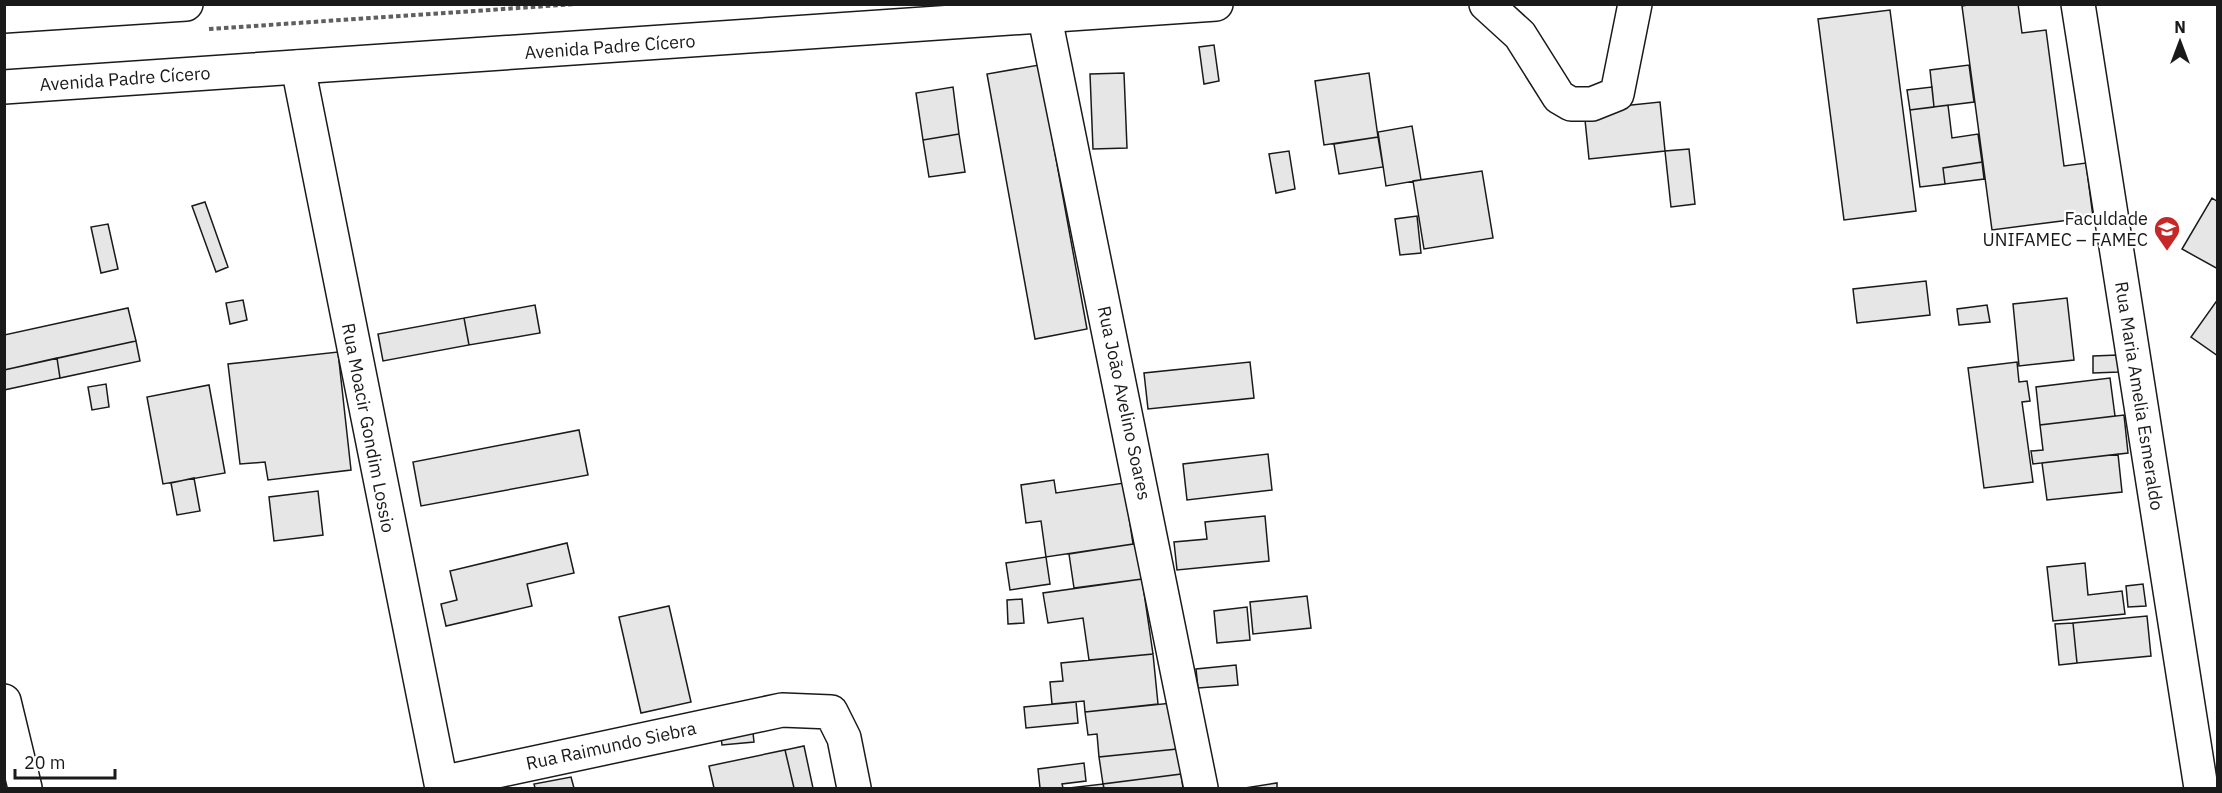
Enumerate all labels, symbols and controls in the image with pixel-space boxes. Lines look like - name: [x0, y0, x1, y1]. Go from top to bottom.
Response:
- north arrow: [2150, 12, 2210, 72]
- text: N: [2174, 17, 2186, 37]
- street label: Avenida Padre Cícero: [524, 29, 696, 64]
- street label: Avenida Padre Cícero: [39, 61, 211, 96]
- place label: Faculdade UNIFAMEC – FAMEC: [1983, 207, 2148, 251]
- school or university icon: Faculdade UNIFAMEC – FAMEC: [2152, 214, 2182, 252]
- street label: Rua Maria Amelia Esmeraldo: [2110, 280, 2169, 512]
- street label: Rua João Avelino Soares: [1093, 304, 1156, 502]
- street label: Rua Moacir Gondim Lossio: [337, 321, 400, 535]
- street label: Rua Raimundo Siebra: [524, 716, 698, 775]
- scale bar: [15, 742, 116, 780]
- text: 20 m: [24, 751, 66, 774]

